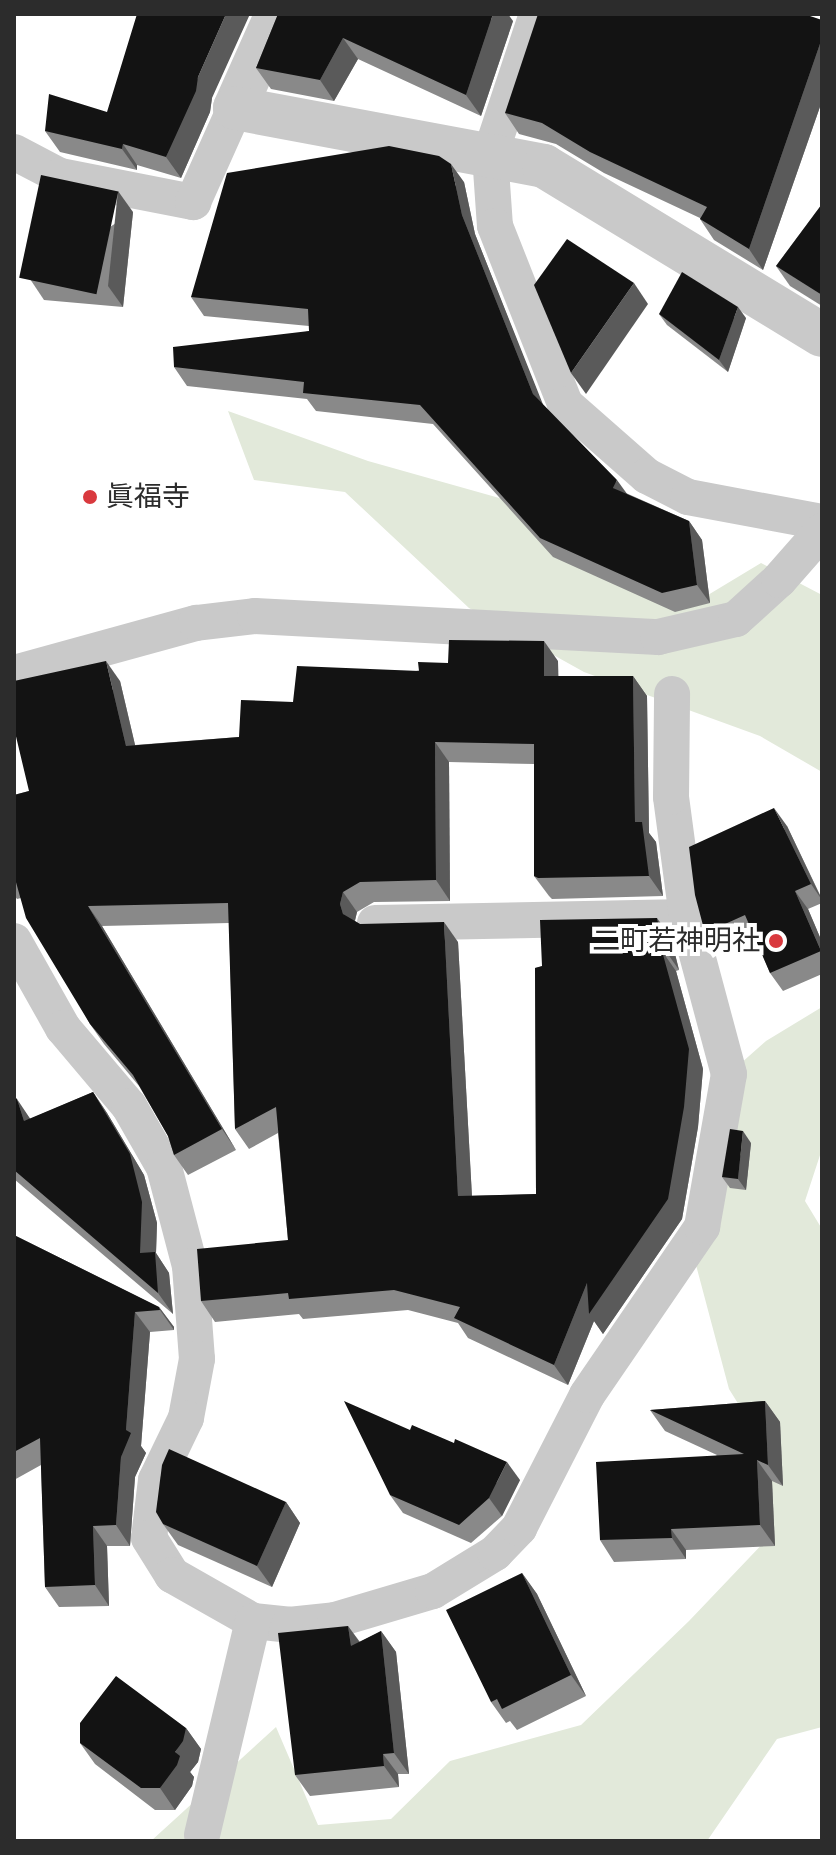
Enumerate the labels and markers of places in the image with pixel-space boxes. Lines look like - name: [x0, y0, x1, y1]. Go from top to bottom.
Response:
- place label: 眞福寺: [106, 480, 190, 514]
- marker: 眞福寺: [81, 488, 99, 506]
- place label: 二町若神明社: [592, 924, 760, 958]
- marker: 二町若神明社: [767, 932, 785, 950]

